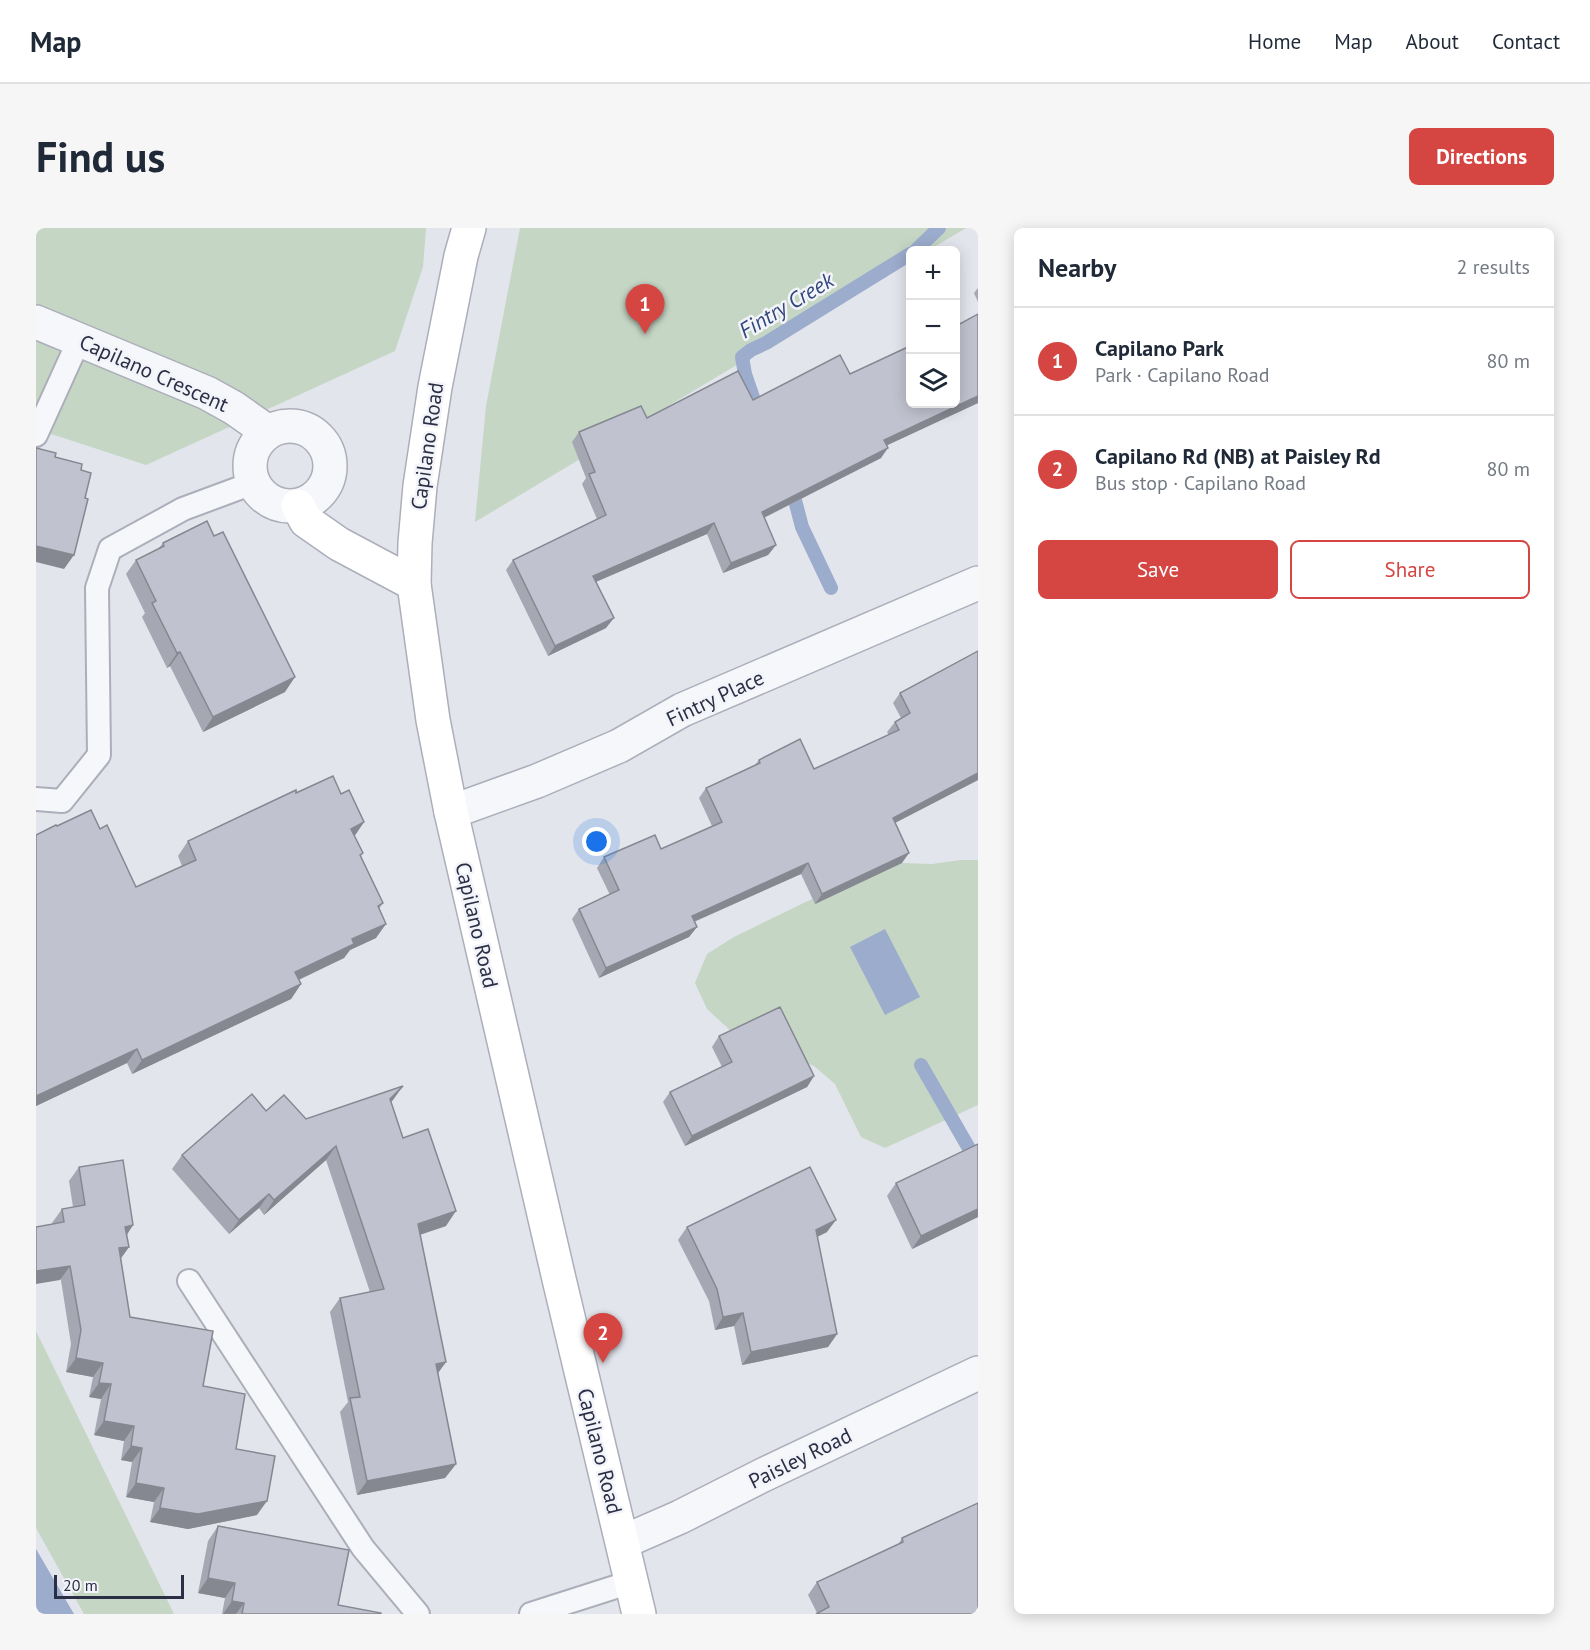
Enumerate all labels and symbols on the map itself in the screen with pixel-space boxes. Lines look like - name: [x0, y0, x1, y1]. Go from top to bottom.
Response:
- water label: Fintry Creek: [733, 265, 839, 344]
- pin: 1: [626, 285, 664, 334]
- street label: Capilano Crescent: [75, 328, 233, 418]
- street label: Capilano Road: [405, 381, 449, 511]
- street label: Fintry Place: [662, 664, 768, 732]
- your location: [582, 827, 611, 856]
- street label: Capilano Road: [449, 859, 505, 991]
- pin: 2: [584, 1314, 622, 1363]
- street label: Capilano Road: [571, 1385, 629, 1517]
- street label: Paisley Road: [744, 1421, 856, 1495]
- scale bar: [54, 1572, 184, 1600]

